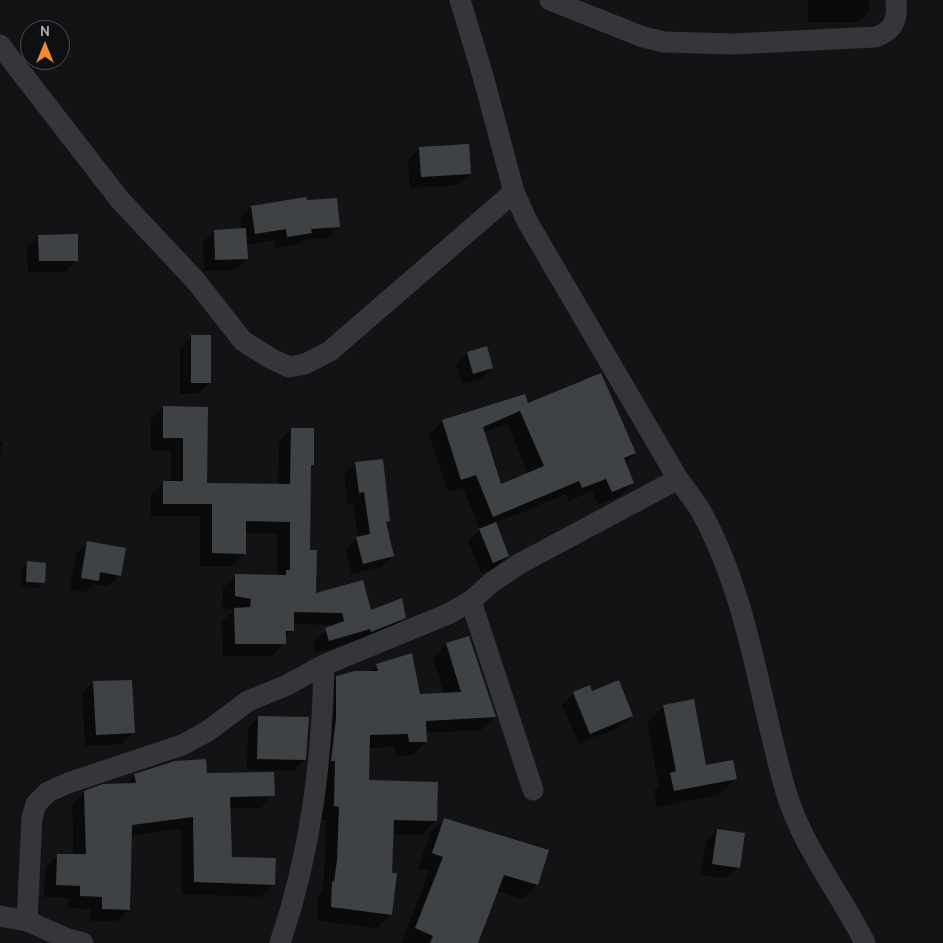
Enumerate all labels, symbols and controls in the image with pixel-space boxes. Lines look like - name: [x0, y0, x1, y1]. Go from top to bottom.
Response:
- north arrow: [20, 20, 70, 70]
- text: N: [40, 22, 50, 40]

